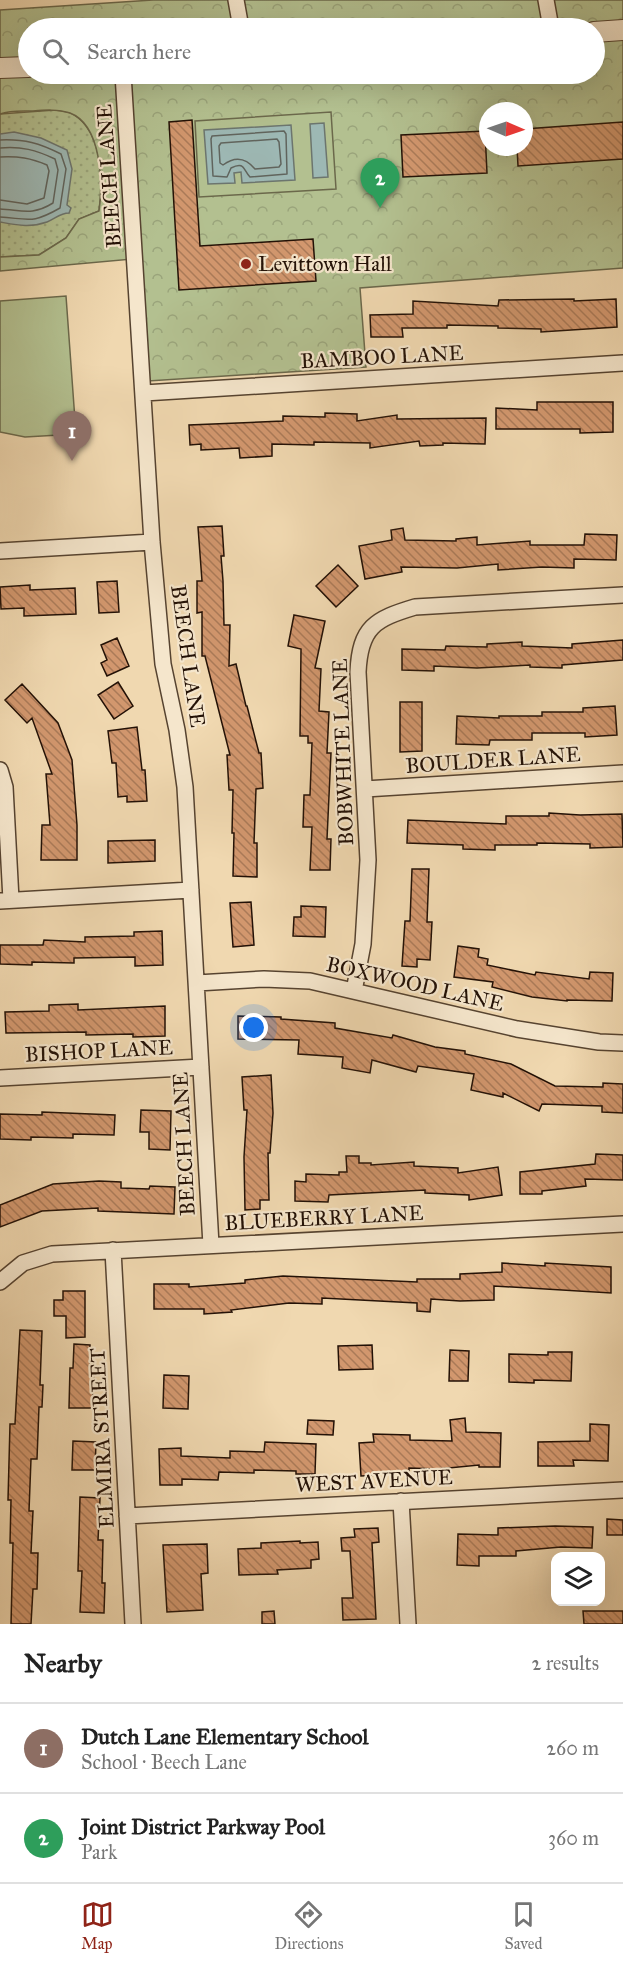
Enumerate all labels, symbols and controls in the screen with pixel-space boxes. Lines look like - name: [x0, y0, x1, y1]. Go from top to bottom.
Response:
- search box: [18, 18, 605, 84]
- icon: search: [39, 35, 72, 68]
- text: Search here: [87, 38, 191, 65]
- north arrow: [479, 102, 533, 156]
- street label: BEECH LANE: [91, 103, 127, 249]
- pin: 2: [360, 158, 400, 208]
- place label: Levittown Hall: [258, 251, 392, 277]
- marker: Levittown Hall: [239, 257, 253, 271]
- street label: BAMBOO LANE: [300, 340, 464, 374]
- pin: 1: [52, 412, 92, 461]
- street label: BEECH LANE: [165, 583, 211, 729]
- street label: BOBWHITE LANE: [327, 658, 359, 846]
- street label: BOULDER LANE: [405, 741, 581, 779]
- street label: BOXWOOD LANE: [324, 951, 506, 1017]
- your location: [239, 1013, 268, 1042]
- street label: BISHOP LANE: [24, 1034, 174, 1068]
- street label: BEECH LANE: [167, 1071, 201, 1217]
- street label: BLUEBERRY LANE: [224, 1200, 424, 1236]
- street label: ELMIRA STREET: [84, 1347, 120, 1529]
- street label: WEST AVENUE: [295, 1464, 453, 1498]
- map controls: [551, 1552, 605, 1606]
- button: layers: [551, 1552, 605, 1606]
- text: Nearby: [24, 1647, 102, 1679]
- text: 2 results: [531, 1651, 599, 1675]
- text: Dutch Lane Elementary School: [81, 1723, 368, 1750]
- text: 1: [40, 1736, 47, 1760]
- text: 260 m: [546, 1736, 599, 1760]
- text: School · Beech Lane: [81, 1750, 247, 1774]
- text: Joint District Parkway Pool: [81, 1813, 325, 1840]
- text: 2: [39, 1826, 48, 1850]
- text: 360 m: [548, 1826, 599, 1850]
- text: Park: [81, 1840, 117, 1864]
- tab: Map: [81, 1898, 114, 1953]
- tab: Directions: [275, 1898, 343, 1953]
- tab: Saved: [504, 1898, 542, 1953]

